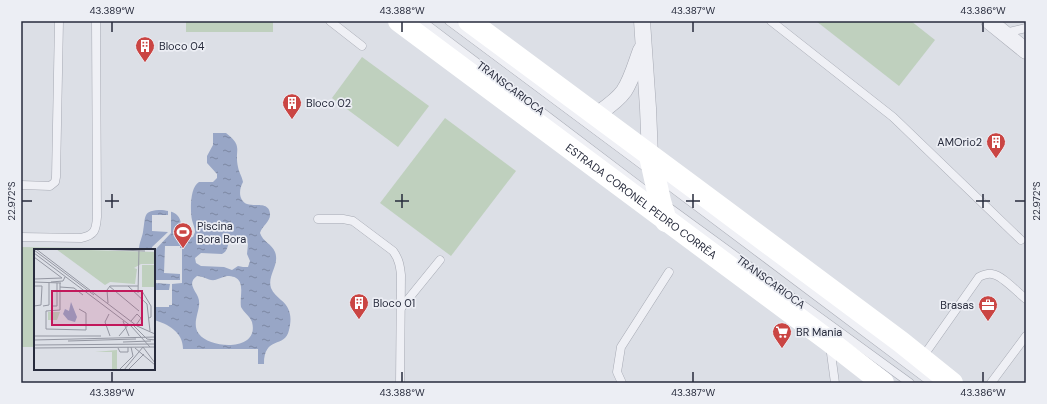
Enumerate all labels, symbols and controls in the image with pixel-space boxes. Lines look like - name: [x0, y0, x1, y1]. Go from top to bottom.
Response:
- text: 43.389°W: [89, 4, 135, 17]
- text: 43.388°W: [379, 4, 425, 17]
- text: 43.387°W: [671, 4, 715, 17]
- text: 43.386°W: [960, 4, 1006, 17]
- building icon: Bloco 04: [134, 35, 156, 63]
- place label: Bloco 04: [159, 39, 205, 53]
- street label: TRANSCARIOCA: [474, 58, 548, 118]
- building icon: Bloco 02: [281, 92, 303, 120]
- place label: Bloco 02: [306, 96, 351, 110]
- building icon: AMOrio2: [985, 131, 1007, 159]
- place label: AMOrio2: [937, 135, 982, 149]
- street label: ESTRADA CORONEL PEDRO CORRÊA: [563, 140, 720, 262]
- text: 22.972°S: [5, 181, 18, 221]
- text: 22.972°S: [1030, 181, 1043, 221]
- place label: Piscina Bora Bora: [197, 219, 246, 246]
- sports icon: Piscina Bora Bora: [172, 221, 194, 249]
- inset map: [34, 249, 155, 370]
- street label: TRANSCARIOCA: [734, 252, 808, 312]
- building icon: Bloco 01: [348, 292, 370, 320]
- office icon: Brasas: [977, 294, 999, 322]
- place label: Bloco 01: [373, 296, 415, 310]
- place label: Brasas: [940, 298, 974, 312]
- supermarket icon: BR Mania: [771, 321, 793, 349]
- place label: BR Mania: [796, 325, 842, 339]
- text: 43.389°W: [89, 386, 135, 399]
- text: 43.388°W: [379, 386, 425, 399]
- text: 43.387°W: [671, 386, 715, 399]
- text: 43.386°W: [960, 386, 1006, 399]

